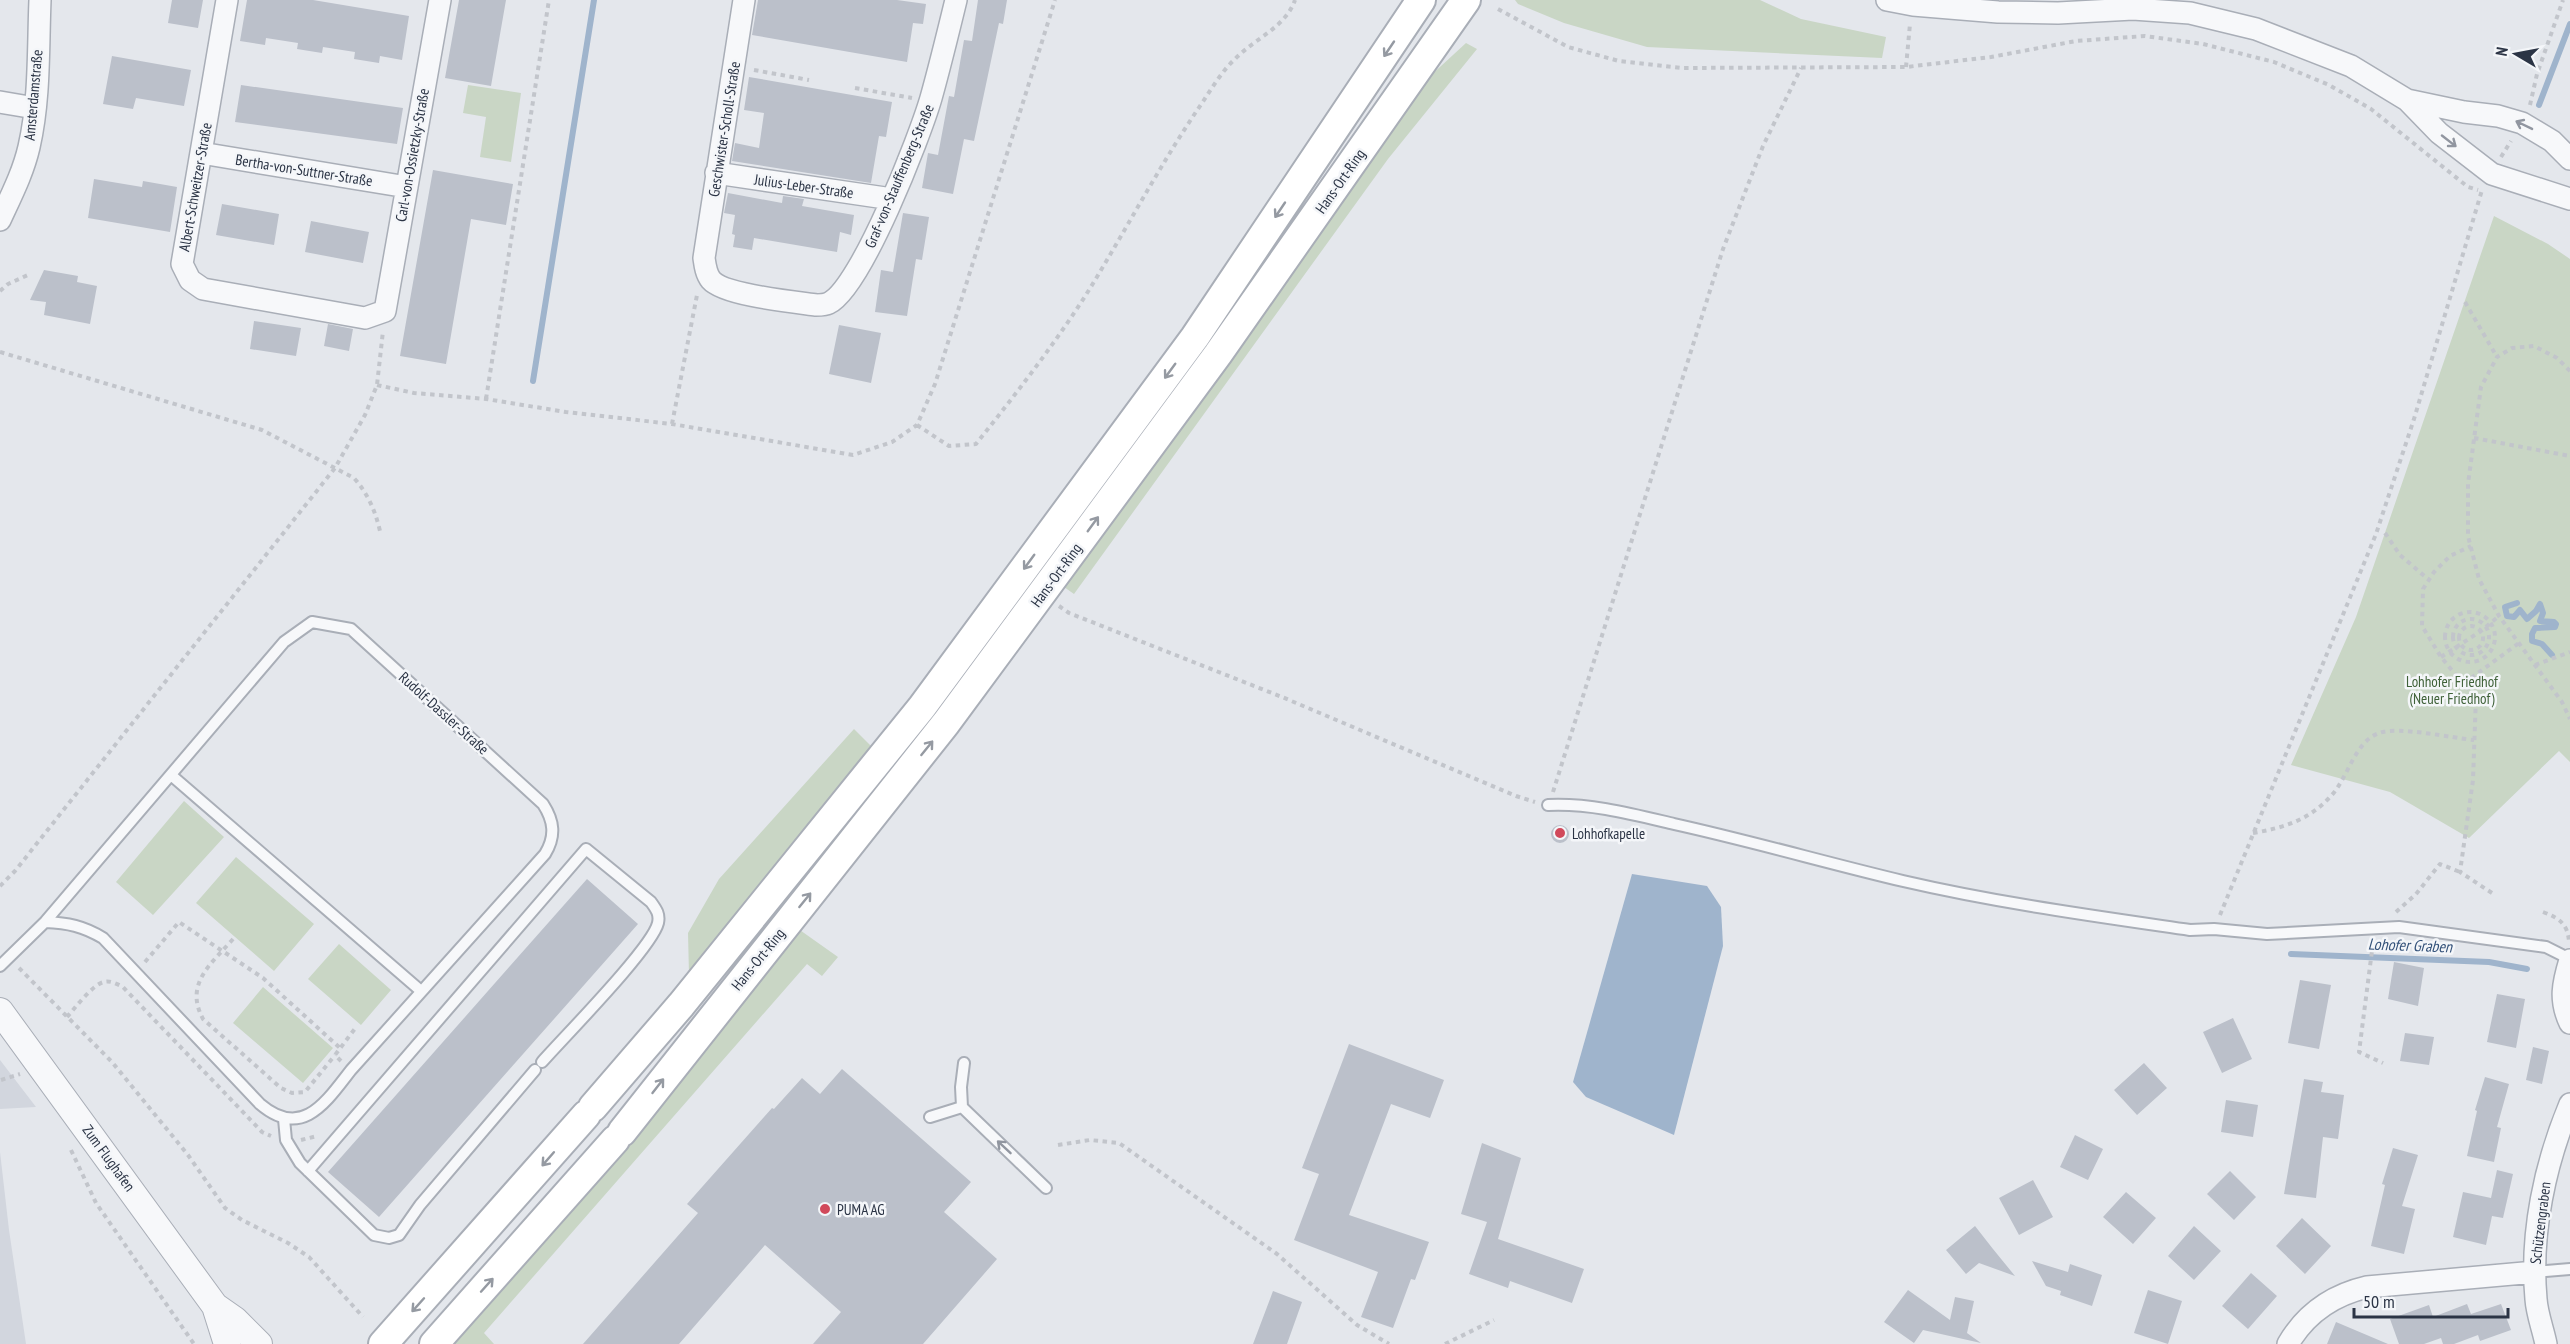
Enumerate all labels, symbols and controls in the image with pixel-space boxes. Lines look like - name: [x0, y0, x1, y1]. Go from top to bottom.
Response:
- north arrow: [2486, 24, 2546, 84]
- one-way arrow: [1383, 40, 1395, 56]
- text: N: [2491, 45, 2512, 57]
- street label: Amsterdamstraße: [20, 49, 46, 141]
- street label: Geschwister-Scholl-Straße: [704, 60, 744, 198]
- street label: Carl-von-Ossietzky-Straße: [391, 87, 433, 223]
- street label: Graf-von-Stauffenberg-Straße: [860, 101, 938, 251]
- one-way arrow: [2515, 118, 2533, 130]
- street label: Albert-Schweitzer-Straße: [174, 121, 216, 253]
- one-way arrow: [2441, 134, 2457, 147]
- street label: Hans-Ort-Ring: [1311, 145, 1369, 217]
- street label: Bertha-von-Suttner-Straße: [234, 150, 374, 190]
- street label: Julius-Leber-Straße: [752, 169, 855, 202]
- one-way arrow: [1274, 202, 1286, 218]
- one-way arrow: [1164, 363, 1176, 379]
- one-way arrow: [1087, 516, 1100, 532]
- street label: Hans-Ort-Ring: [1026, 539, 1086, 611]
- one-way arrow: [1023, 554, 1035, 570]
- street label: Rudolf-Dassler-Straße: [395, 668, 493, 758]
- park label: Lohhofer Friedhof (Neuer Friedhof): [2406, 672, 2499, 708]
- one-way arrow: [920, 740, 933, 756]
- place label: Lohhofkapelle: [1572, 824, 1645, 843]
- marker: Lohhofkapelle: [1553, 826, 1567, 840]
- one-way arrow: [798, 892, 811, 908]
- street label: Hans-Ort-Ring: [727, 924, 789, 994]
- water label: Lohofer Graben: [2368, 934, 2453, 956]
- one-way arrow: [651, 1078, 664, 1094]
- street label: Zum Flughafen: [79, 1121, 139, 1195]
- one-way arrow: [997, 1140, 1012, 1154]
- one-way arrow: [541, 1152, 555, 1167]
- street label: Schützengraben: [2526, 1181, 2554, 1265]
- place label: PUMA AG: [837, 1200, 885, 1219]
- marker: PUMA AG: [818, 1202, 832, 1216]
- one-way arrow: [480, 1277, 494, 1292]
- scale bar: [2354, 1281, 2508, 1319]
- text: 50 m: [2363, 1290, 2395, 1313]
- one-way arrow: [411, 1297, 425, 1312]

